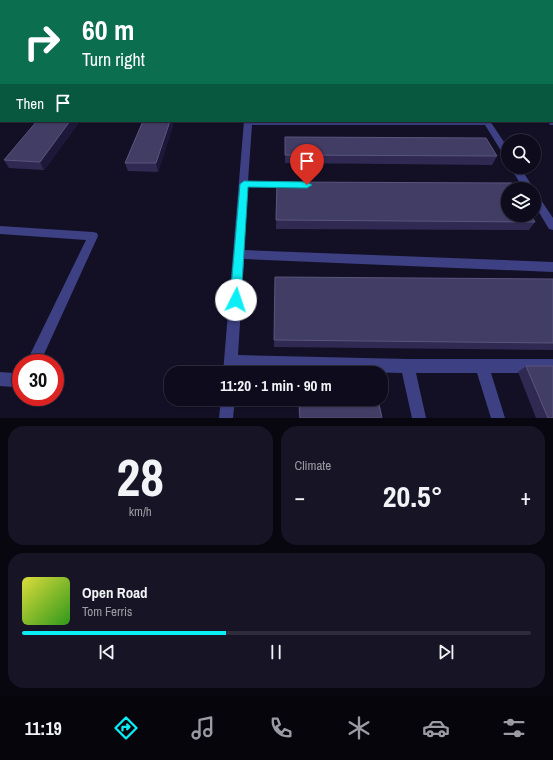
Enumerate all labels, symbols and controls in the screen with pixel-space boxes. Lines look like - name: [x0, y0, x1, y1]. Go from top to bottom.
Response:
- text: 60 m: [82, 11, 134, 49]
- icon: right: [16, 16, 68, 68]
- text: Turn right: [82, 47, 145, 72]
- icon: arrive: [52, 92, 74, 114]
- text: Then: [16, 93, 44, 114]
- map controls: [501, 134, 541, 222]
- button: search: [501, 134, 541, 174]
- pin: [290, 144, 324, 185]
- icon: arrive: [296, 150, 318, 172]
- button: layers: [501, 182, 541, 222]
- position arrow: [215, 279, 257, 321]
- speed limit sign: 30: [12, 354, 64, 406]
- text: 11:20 · 1 min · 90 m: [220, 375, 332, 396]
- text: 28: [117, 442, 164, 512]
- text: Climate: [295, 457, 331, 474]
- text: 20.5°: [383, 476, 443, 516]
- text: −: [295, 482, 305, 512]
- text: +: [520, 482, 531, 512]
- text: km/h: [129, 503, 152, 520]
- text: Open Road: [82, 582, 148, 603]
- text: Tom Ferris: [82, 603, 132, 620]
- icon: previous: [96, 641, 118, 663]
- icon: pause: [265, 641, 287, 663]
- icon: next: [435, 641, 457, 663]
- icon: directions: [112, 714, 140, 742]
- icon: music: [189, 714, 217, 742]
- icon: phone: [267, 714, 295, 742]
- icon: climate: [345, 714, 373, 742]
- icon: car: [422, 714, 450, 742]
- icon: filters: [500, 714, 528, 742]
- text: 11:19: [25, 716, 62, 741]

